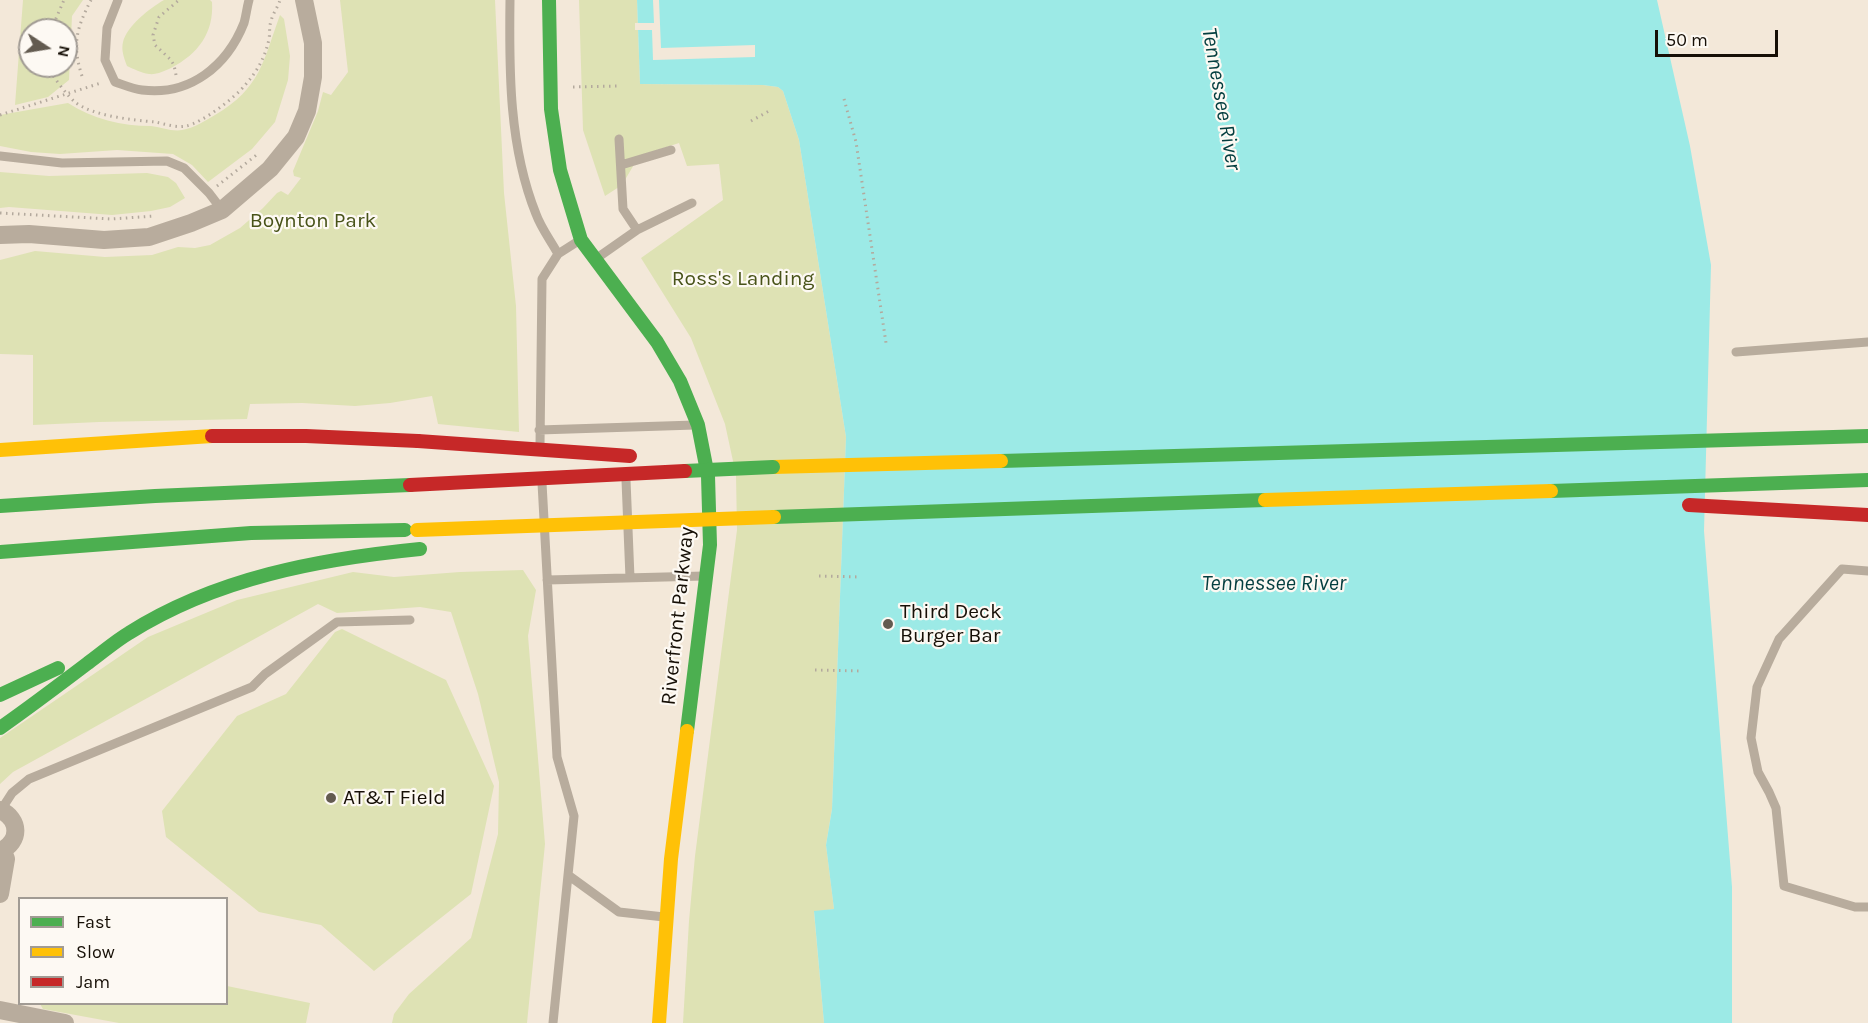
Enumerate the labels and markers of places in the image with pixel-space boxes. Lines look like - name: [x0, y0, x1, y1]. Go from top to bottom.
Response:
- place label: Third Deck Burger Bar: [900, 599, 1002, 649]
- marker: Third Deck Burger Bar: [881, 617, 895, 631]
- place label: AT&T Field: [343, 785, 446, 811]
- marker: AT&T Field: [324, 791, 338, 805]

